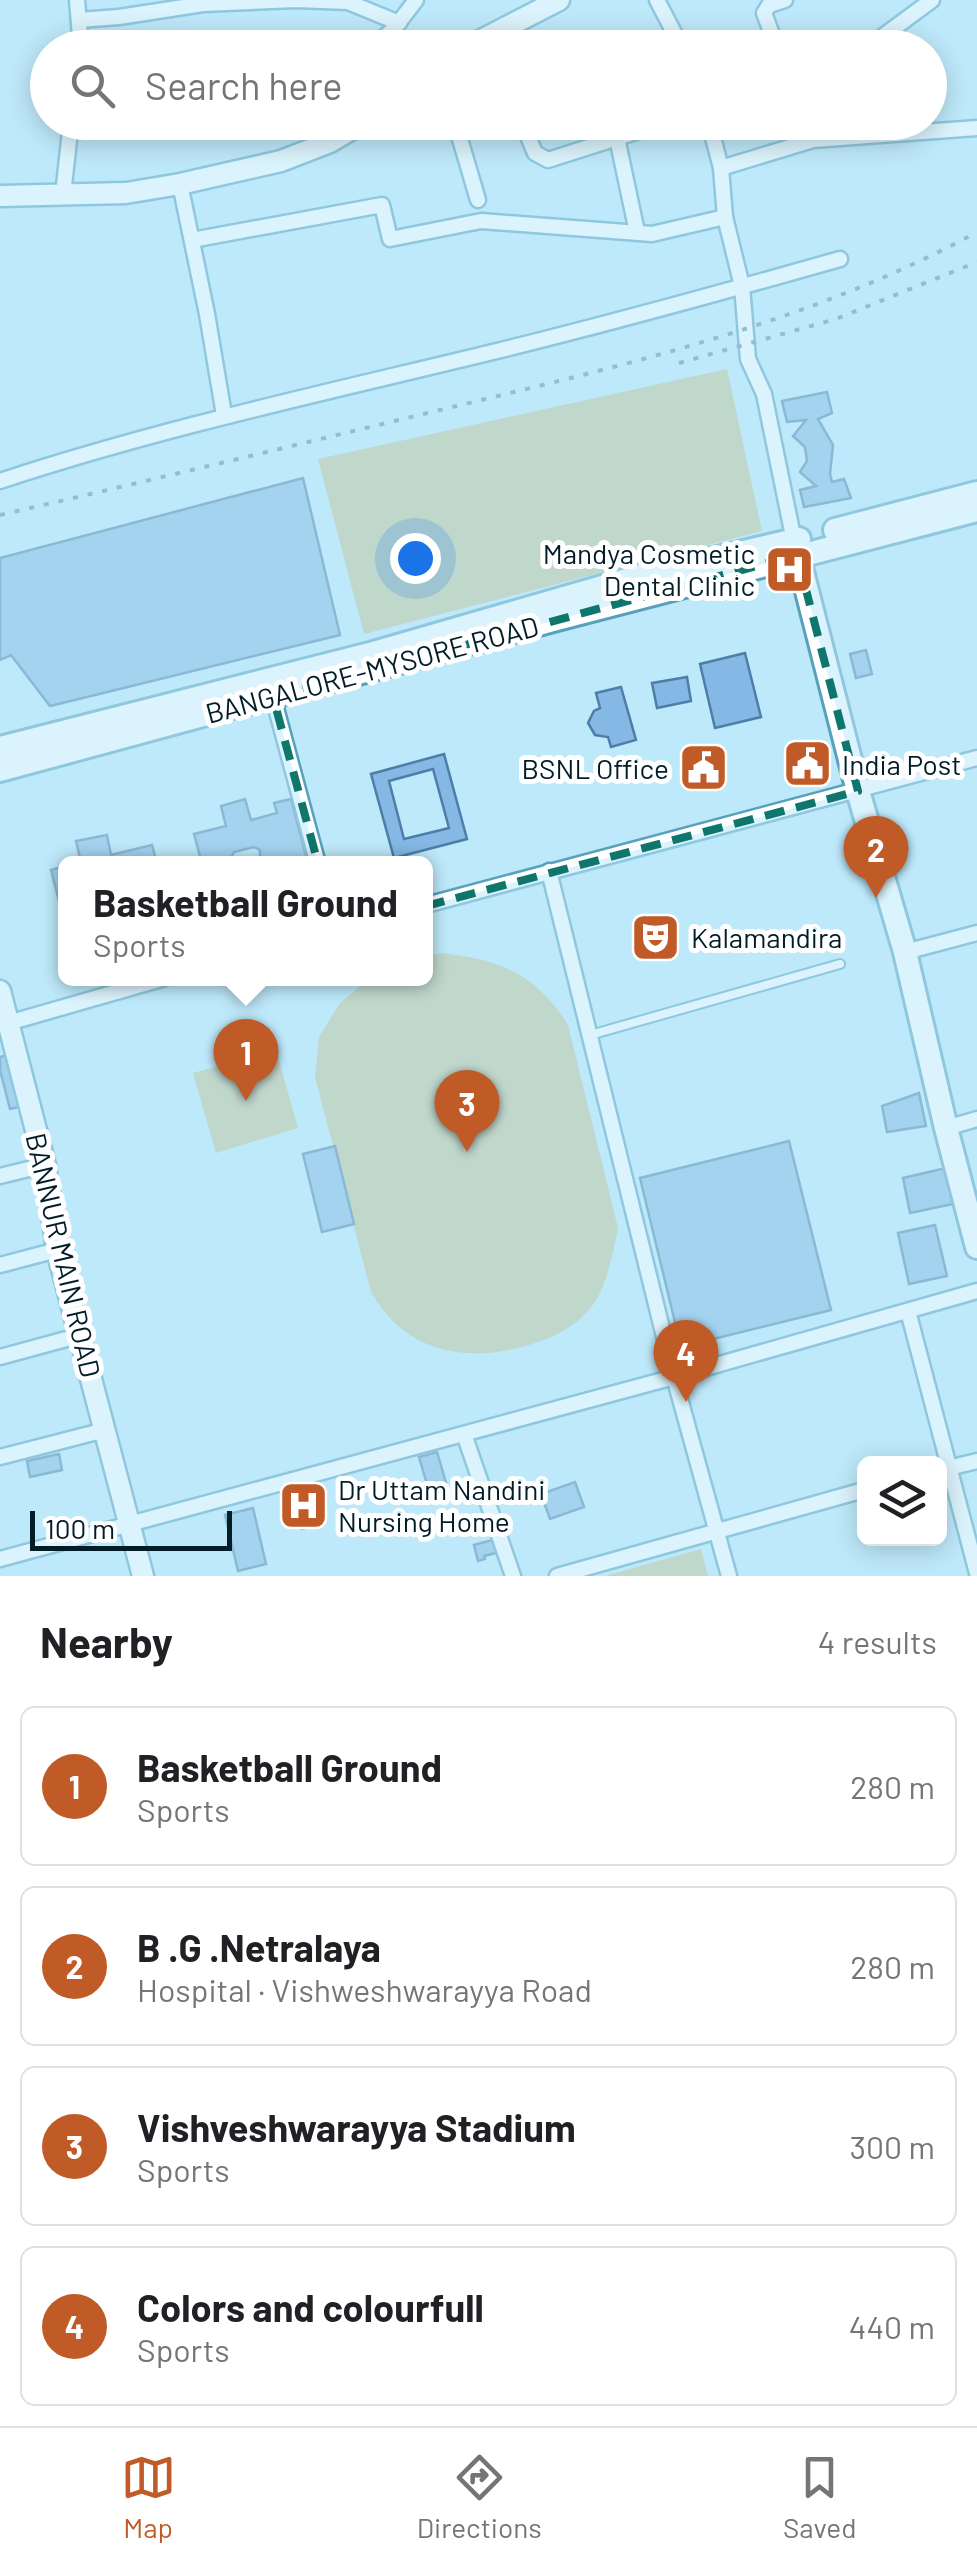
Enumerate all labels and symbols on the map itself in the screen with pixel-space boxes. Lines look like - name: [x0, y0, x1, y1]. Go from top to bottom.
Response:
- your location: [390, 533, 441, 584]
- place label: Mandya Cosmetic Dental Clinic: [543, 536, 755, 602]
- hospital icon: Mandya Cosmetic Dental Clinic: [764, 543, 816, 595]
- street label: BANGALORE-MYSORE ROAD: [202, 608, 542, 730]
- public building icon: India Post: [781, 738, 833, 790]
- public building icon: BSNL Office: [678, 742, 730, 794]
- place label: India Post: [842, 747, 961, 781]
- place label: BSNL Office: [522, 751, 669, 785]
- pin: 2: [844, 816, 908, 898]
- theatre icon: Kalamandira: [630, 911, 682, 963]
- place label: Kalamandira: [691, 920, 842, 954]
- pin: 1: [214, 1018, 278, 1101]
- pin: 3: [434, 1070, 500, 1152]
- street label: BANNUR MAIN ROAD: [19, 1129, 109, 1381]
- pin: 4: [654, 1320, 718, 1402]
- place label: Dr Uttam Nandini Nursing Home: [338, 1472, 545, 1538]
- hospital icon: Dr Uttam Nandini Nursing Home: [277, 1479, 329, 1531]
- scale bar: [30, 1506, 232, 1551]

